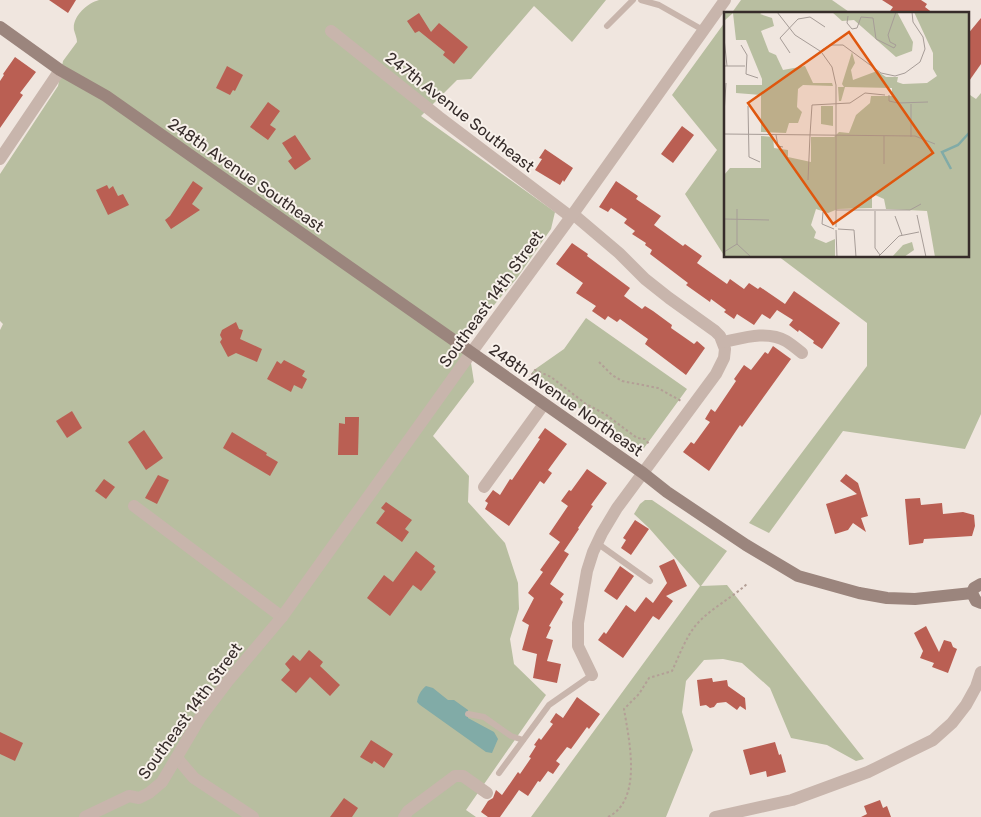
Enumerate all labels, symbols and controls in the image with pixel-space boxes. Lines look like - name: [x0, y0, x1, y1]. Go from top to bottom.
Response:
- inset map: [724, 12, 968, 258]
- street label: 247th Avenue Southeast: [382, 48, 538, 176]
- street label: 248th Avenue Southeast: [164, 114, 328, 236]
- street label: Southeast 14th Street: [435, 227, 547, 371]
- street label: 248th Avenue Northeast: [485, 340, 647, 460]
- street label: Southeast 14th Street: [134, 639, 246, 783]

